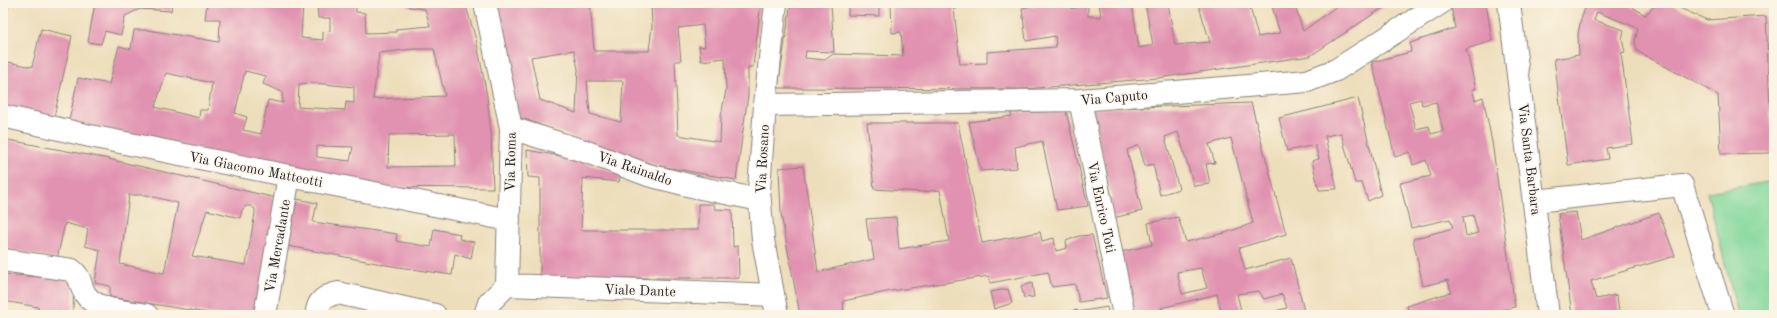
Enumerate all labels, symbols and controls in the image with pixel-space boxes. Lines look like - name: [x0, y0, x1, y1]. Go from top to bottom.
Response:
- street label: Via Caputo: [1080, 88, 1148, 108]
- street label: Via Santa Barbara: [1515, 102, 1543, 216]
- street label: Via Rosano: [754, 124, 772, 194]
- street label: Via Roma: [503, 132, 519, 192]
- street label: Via Giacomo Matteotti: [188, 150, 324, 190]
- street label: Via Rainaldo: [595, 150, 674, 188]
- street label: Via Enrico Toti: [1084, 160, 1118, 254]
- street label: Via Mercadante: [263, 198, 293, 294]
- street label: Viale Dante: [604, 283, 676, 299]

